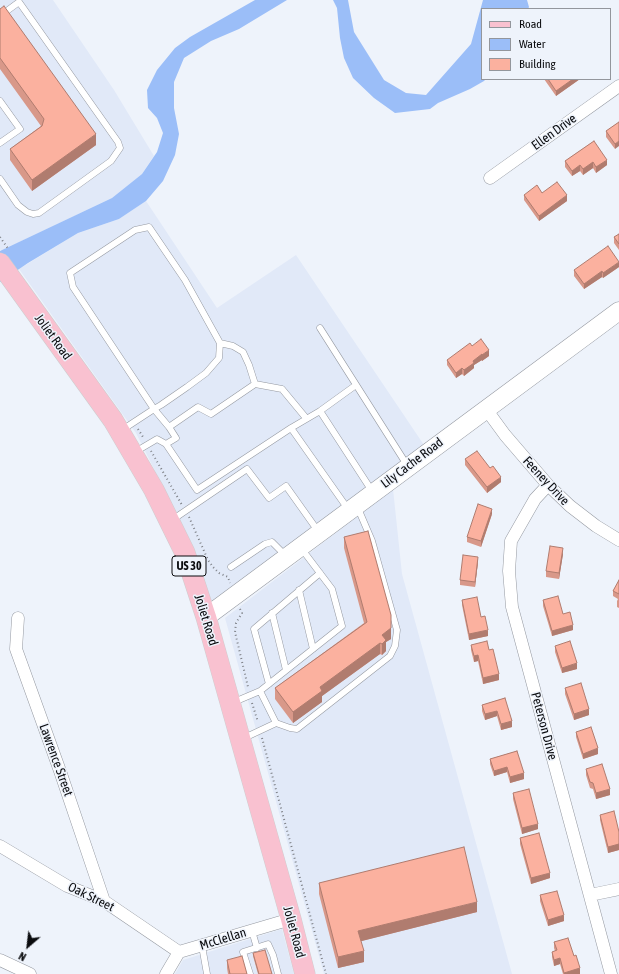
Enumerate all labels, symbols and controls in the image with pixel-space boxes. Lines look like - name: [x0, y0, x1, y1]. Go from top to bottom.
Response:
- legend: [481, 8, 611, 80]
- text: Road: [519, 17, 542, 31]
- text: Water: [519, 37, 545, 51]
- text: Building: [519, 57, 556, 71]
- street label: Ellen Drive: [529, 111, 579, 153]
- street label: Joliet Road: [31, 311, 75, 363]
- street label: Lily Cache Road: [378, 435, 446, 491]
- street label: Feeney Drive: [519, 453, 573, 509]
- road number: US 30: [172, 556, 206, 576]
- street label: Joliet Road: [191, 592, 221, 648]
- street label: Peterson Drive: [527, 690, 561, 762]
- street label: Lawrence Street: [36, 722, 76, 798]
- street label: Oak Street: [65, 879, 117, 915]
- street label: Joliet Road: [280, 904, 308, 960]
- street label: McClellan: [198, 925, 248, 953]
- north arrow: [8, 926, 48, 966]
- text: N: [17, 950, 28, 963]

